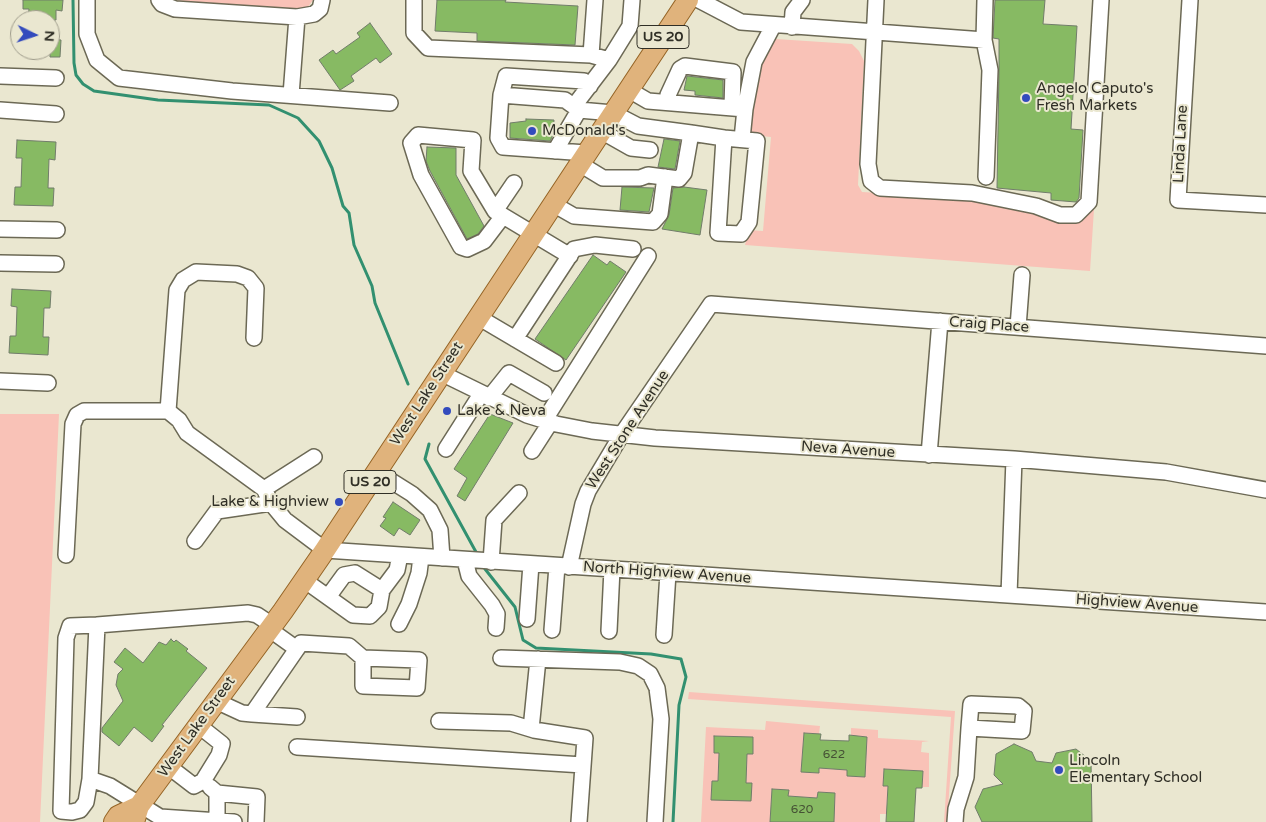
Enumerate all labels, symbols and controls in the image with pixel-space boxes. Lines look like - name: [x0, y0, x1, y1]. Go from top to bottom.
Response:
- north arrow: [10, 10, 60, 60]
- road number: US 20: [637, 26, 689, 48]
- text: N: [41, 30, 58, 42]
- place label: Angelo Caputo's Fresh Markets: [1036, 80, 1153, 115]
- marker: Angelo Caputo's Fresh Markets: [1020, 92, 1032, 104]
- street label: Linda Lane: [1170, 105, 1192, 183]
- place label: McDonald's: [542, 122, 626, 140]
- marker: McDonald's: [526, 125, 538, 137]
- street label: Craig Place: [948, 313, 1030, 337]
- street label: West Lake Street: [387, 339, 467, 449]
- street label: West Stone Avenue: [583, 367, 673, 493]
- place label: Lake & Neva: [457, 402, 546, 420]
- marker: Lake & Neva: [441, 405, 453, 417]
- street label: Neva Avenue: [800, 438, 896, 462]
- road number: US 20: [344, 471, 396, 494]
- place label: Lake & Highview: [211, 493, 329, 511]
- marker: Lake & Highview: [333, 496, 345, 508]
- street label: North Highview Avenue: [582, 558, 752, 588]
- street label: Highview Avenue: [1075, 591, 1199, 617]
- street label: West Lake Street: [154, 673, 240, 781]
- house number: 622: [823, 748, 845, 762]
- place label: Lincoln Elementary School: [1069, 752, 1202, 787]
- marker: Lincoln Elementary School: [1053, 764, 1065, 776]
- house number: 620: [791, 803, 813, 817]

